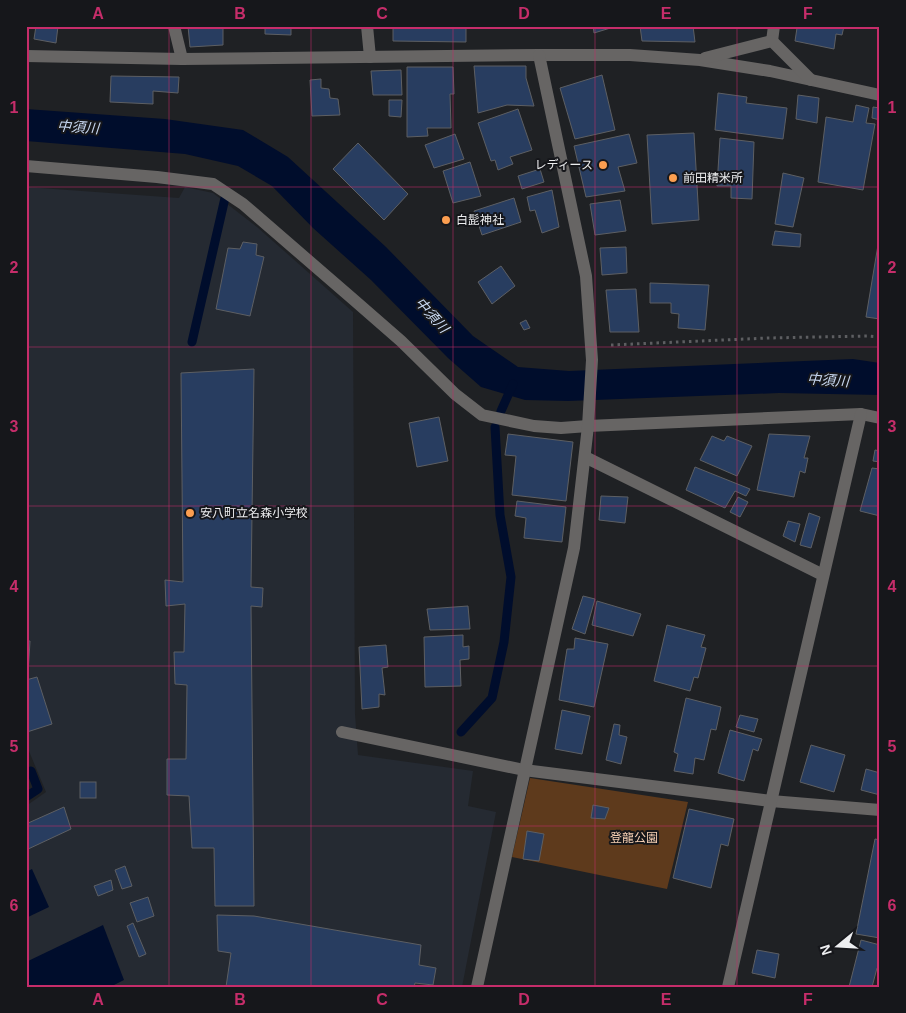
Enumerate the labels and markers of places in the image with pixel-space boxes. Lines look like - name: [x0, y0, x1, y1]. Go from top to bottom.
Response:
- place label: レディース: [534, 158, 593, 172]
- marker: レディース: [597, 159, 609, 171]
- place label: 前田精米所: [683, 171, 743, 185]
- marker: 前田精米所: [667, 172, 679, 184]
- place label: 白髭神社: [456, 213, 504, 227]
- marker: 白髭神社: [440, 214, 452, 226]
- place label: 安八町立名森小学校: [200, 506, 308, 520]
- marker: 安八町立名森小学校: [184, 507, 196, 519]

